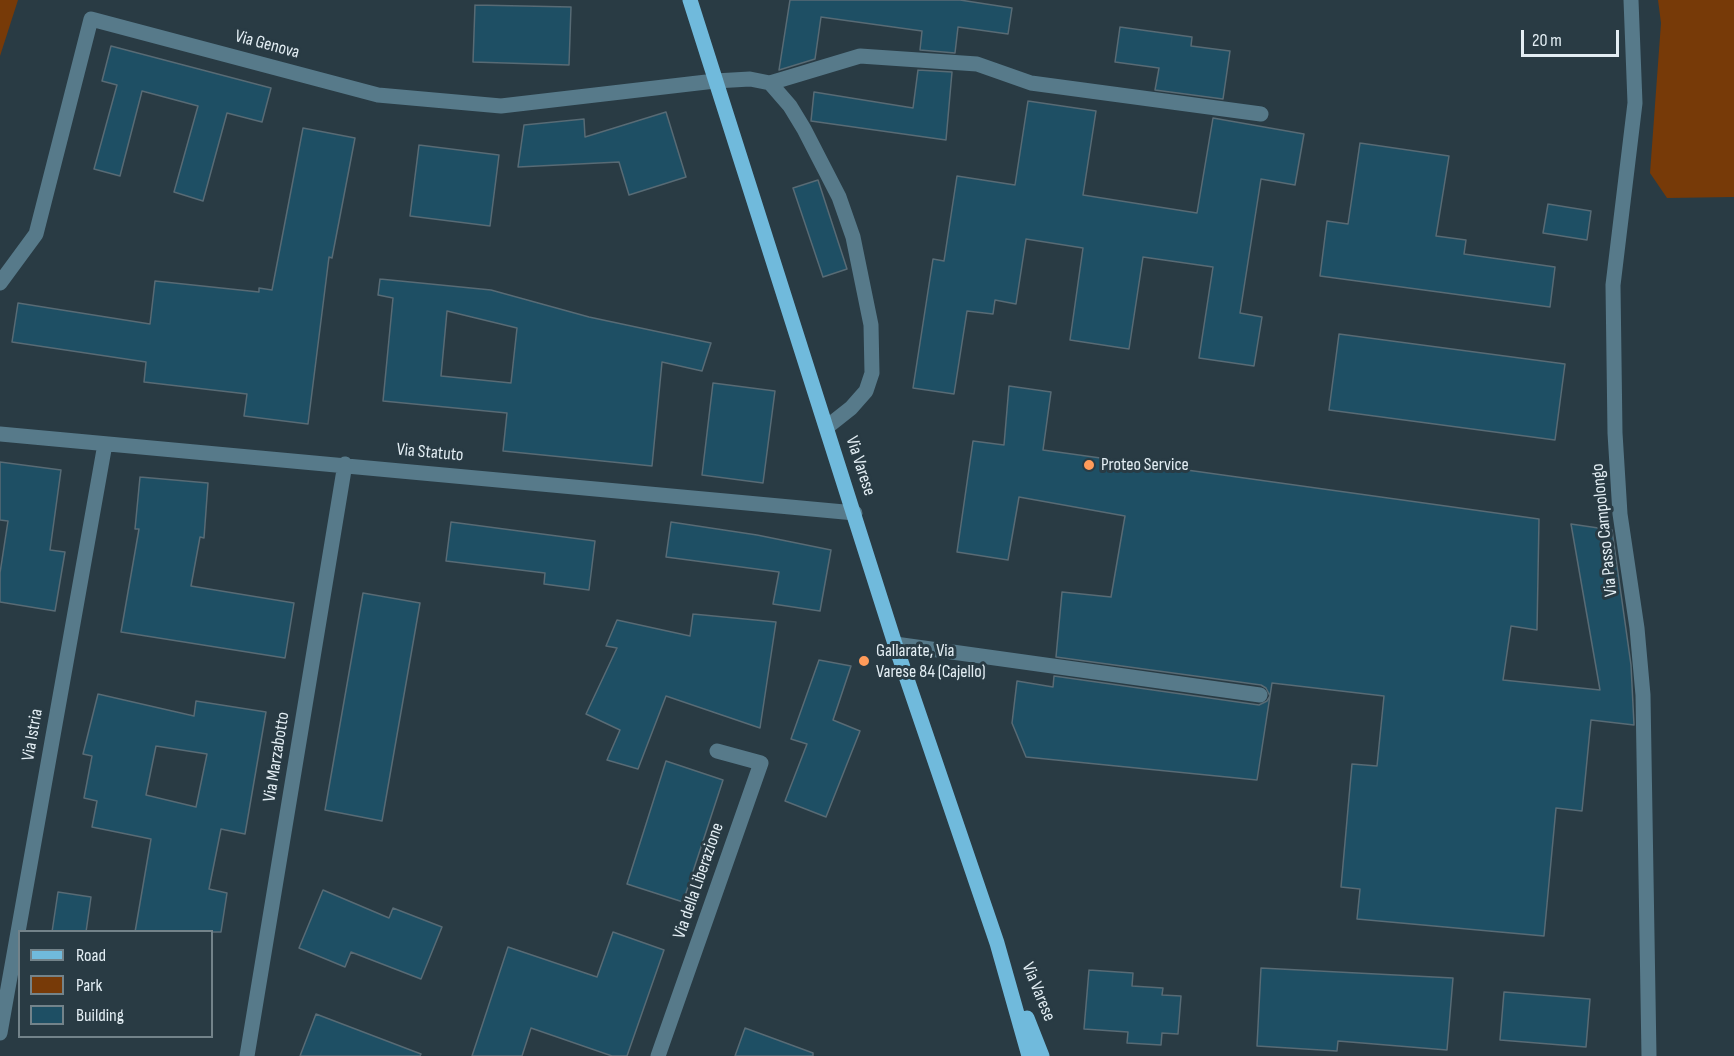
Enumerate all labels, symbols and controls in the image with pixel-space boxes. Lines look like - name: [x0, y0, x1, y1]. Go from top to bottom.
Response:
- scale bar: [1524, 18, 1622, 56]
- street label: Via Genova: [232, 26, 302, 64]
- text: 20 m: [1532, 30, 1562, 51]
- street label: Via Varese: [840, 433, 880, 499]
- street label: Via Statuto: [396, 439, 464, 467]
- place label: Proteo Service: [1101, 454, 1189, 476]
- marker: Proteo Service: [1082, 458, 1096, 472]
- street label: Via Passo Campolongo: [1587, 462, 1623, 598]
- place label: Gallarate, Via Varese 84 (Cajello): [876, 640, 986, 682]
- marker: Gallarate, Via Varese 84 (Cajello): [857, 654, 871, 668]
- street label: Via Istria: [18, 707, 48, 763]
- street label: Via Marzabotto: [259, 711, 295, 803]
- street label: Via della Liberazione: [669, 820, 729, 942]
- legend: [18, 930, 213, 1038]
- text: Road: [76, 945, 106, 966]
- street label: Via Varese: [1016, 959, 1060, 1025]
- text: Park: [76, 975, 102, 996]
- text: Building: [76, 1005, 124, 1026]

